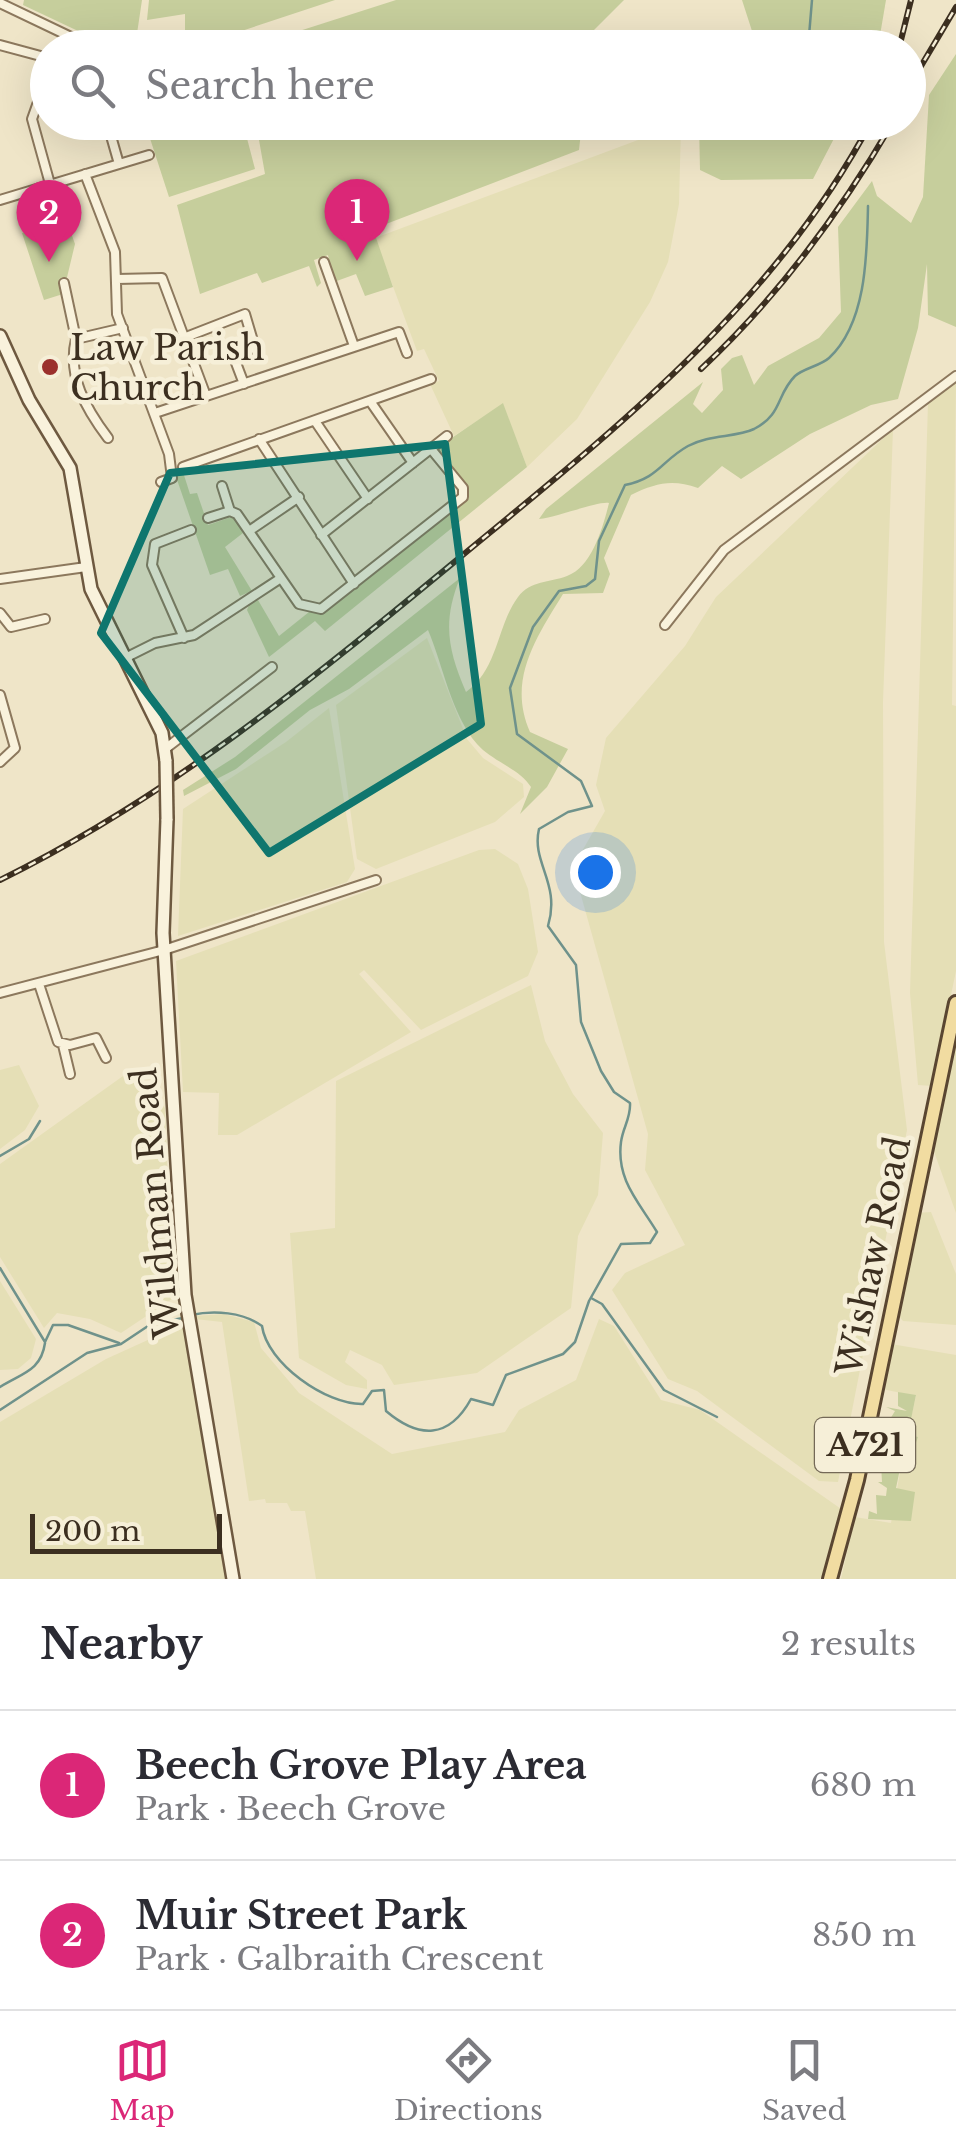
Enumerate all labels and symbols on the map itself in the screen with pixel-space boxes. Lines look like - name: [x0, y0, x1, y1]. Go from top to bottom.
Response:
- pin: 1: [324, 178, 390, 261]
- pin: 2: [17, 180, 82, 262]
- place label: Law Parish Church: [70, 326, 265, 409]
- marker: Law Parish Church: [39, 356, 61, 378]
- your location: [570, 847, 621, 898]
- street label: Wildman Road: [122, 1066, 188, 1341]
- street label: Wishaw Road: [826, 1132, 919, 1381]
- road number: A721: [815, 1418, 915, 1472]
- scale bar: [30, 1509, 222, 1554]

